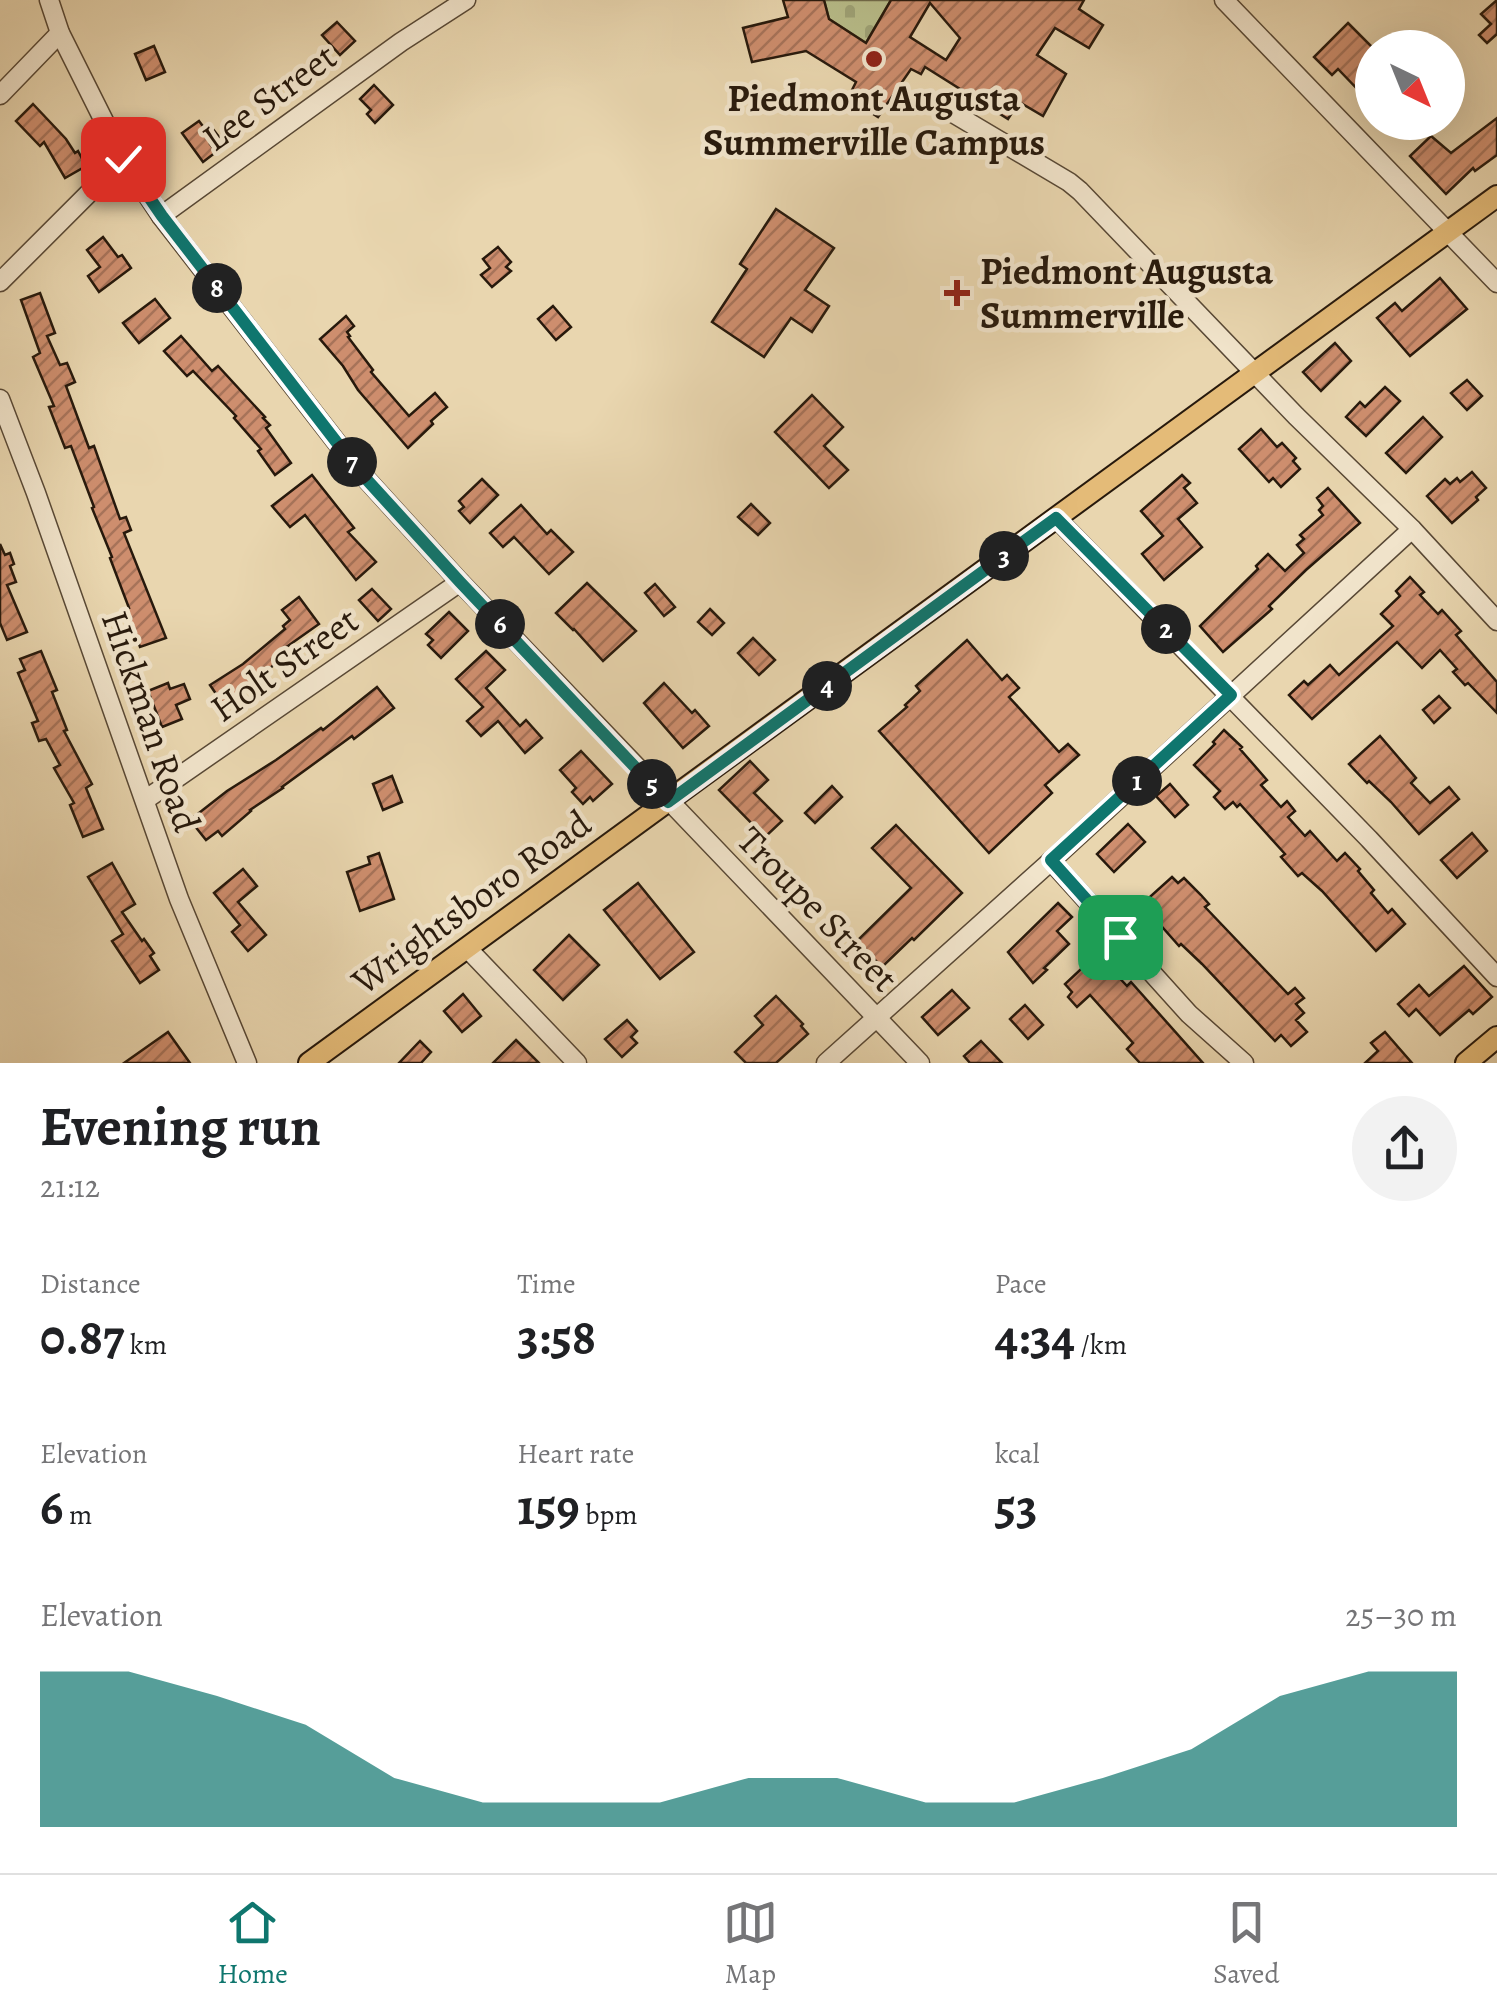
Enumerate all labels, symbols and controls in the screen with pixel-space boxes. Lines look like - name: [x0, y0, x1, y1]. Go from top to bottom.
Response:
- north arrow: [1355, 30, 1465, 140]
- map controls: [1355, 30, 1465, 140]
- street label: Lee Street: [191, 31, 347, 163]
- marker: Piedmont Augusta Summerville Campus: [863, 48, 885, 70]
- place label: Piedmont Augusta Summerville Campus: [703, 72, 1045, 168]
- pin: [81, 117, 166, 202]
- icon: check: [96, 132, 151, 187]
- place label: Piedmont Augusta Summerville: [980, 245, 1274, 341]
- pin: 8: [192, 263, 242, 313]
- text: 8: [210, 269, 224, 307]
- marker: Piedmont Augusta Summerville: [944, 280, 970, 306]
- pin: 7: [327, 437, 377, 487]
- text: 7: [346, 443, 358, 481]
- pin: 3: [979, 531, 1029, 581]
- text: 3: [998, 537, 1010, 575]
- street label: Holt Street: [200, 594, 368, 734]
- pin: 6: [475, 599, 525, 649]
- street label: Hickman Road: [89, 603, 213, 839]
- pin: 2: [1141, 604, 1191, 654]
- text: 6: [493, 605, 507, 643]
- text: 2: [1159, 610, 1173, 648]
- pin: 4: [802, 661, 852, 711]
- text: 4: [820, 667, 834, 705]
- pin: 1: [1112, 756, 1162, 806]
- pin: 5: [627, 759, 677, 809]
- text: 1: [1132, 762, 1142, 800]
- text: 5: [646, 765, 658, 803]
- street label: Wrightsboro Road: [340, 797, 602, 1007]
- street label: Troupe Street: [726, 815, 910, 1003]
- pin: [1078, 895, 1163, 980]
- icon: arrive: [1093, 910, 1148, 965]
- text: Evening run: [40, 1089, 321, 1164]
- button: share: [1352, 1096, 1457, 1201]
- text: 21:12: [40, 1164, 100, 1208]
- text: Distance: [40, 1265, 140, 1303]
- text: Time: [517, 1265, 576, 1303]
- text: Pace: [995, 1265, 1047, 1303]
- text: 0.87: [40, 1303, 124, 1371]
- text: 3:58: [517, 1303, 596, 1371]
- text: 4:34: [995, 1303, 1075, 1371]
- text: km: [124, 1326, 167, 1364]
- text: /km: [1075, 1326, 1127, 1364]
- text: Elevation: [40, 1435, 147, 1473]
- text: Heart rate: [517, 1435, 634, 1473]
- text: kcal: [995, 1435, 1040, 1473]
- text: 6: [40, 1473, 63, 1541]
- text: 159: [517, 1473, 580, 1541]
- text: 53: [995, 1473, 1038, 1541]
- text: m: [63, 1496, 92, 1534]
- text: bpm: [580, 1496, 638, 1534]
- text: Elevation: [40, 1593, 163, 1637]
- text: 25–30 m: [1345, 1593, 1457, 1637]
- tab: Home: [218, 1895, 288, 1993]
- tab: Map: [723, 1895, 778, 1993]
- tab: Saved: [1213, 1895, 1279, 1993]

